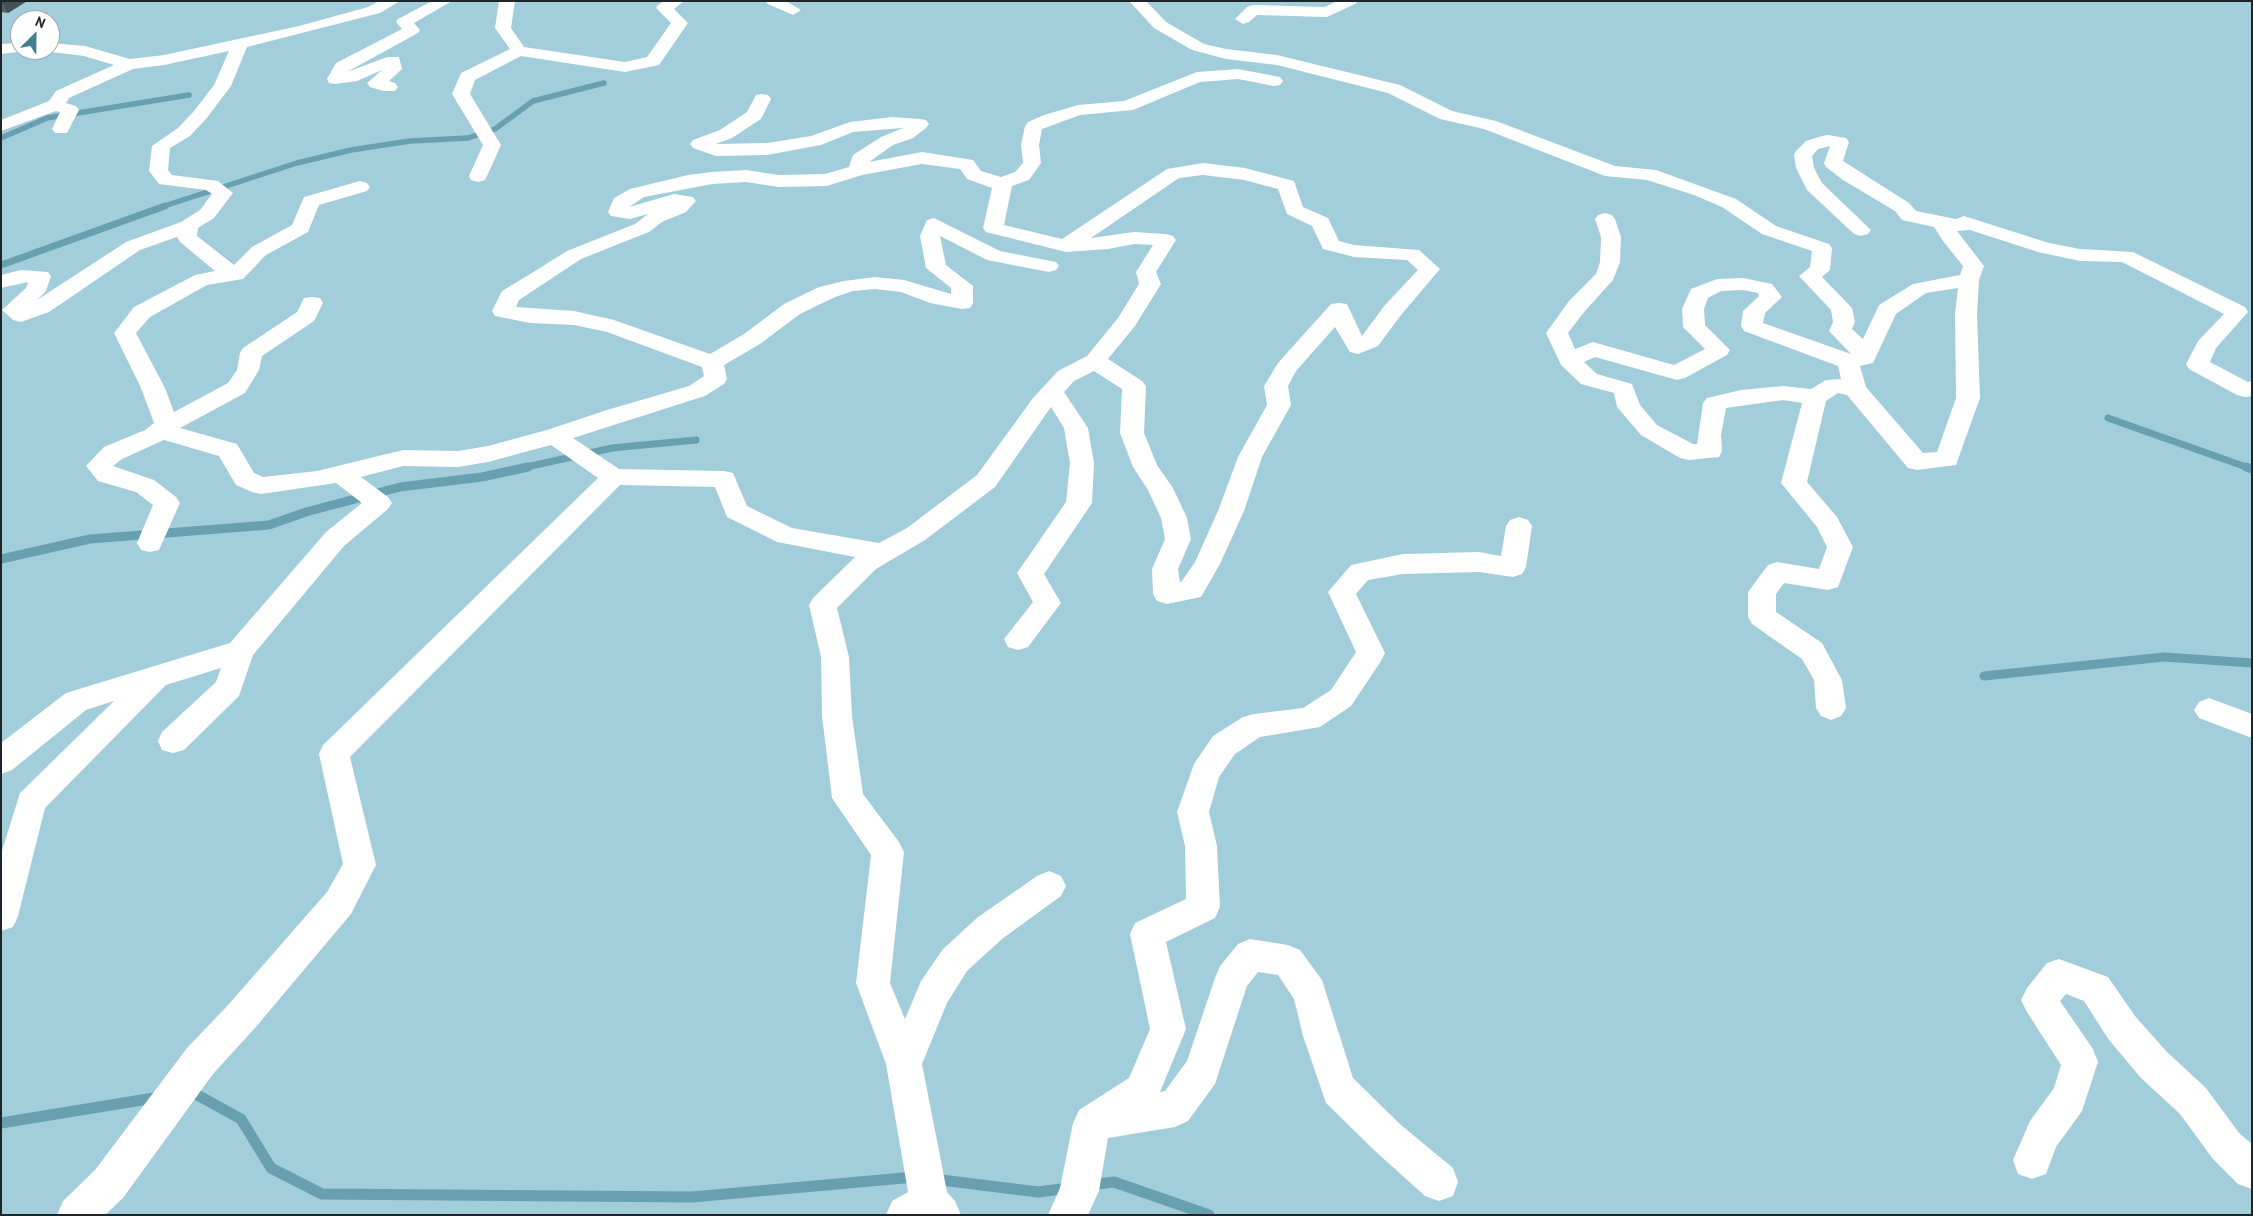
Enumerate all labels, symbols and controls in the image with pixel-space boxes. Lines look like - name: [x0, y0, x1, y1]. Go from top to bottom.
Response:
- north arrow: [10, 10, 60, 60]
- text: N: [33, 12, 48, 32]

